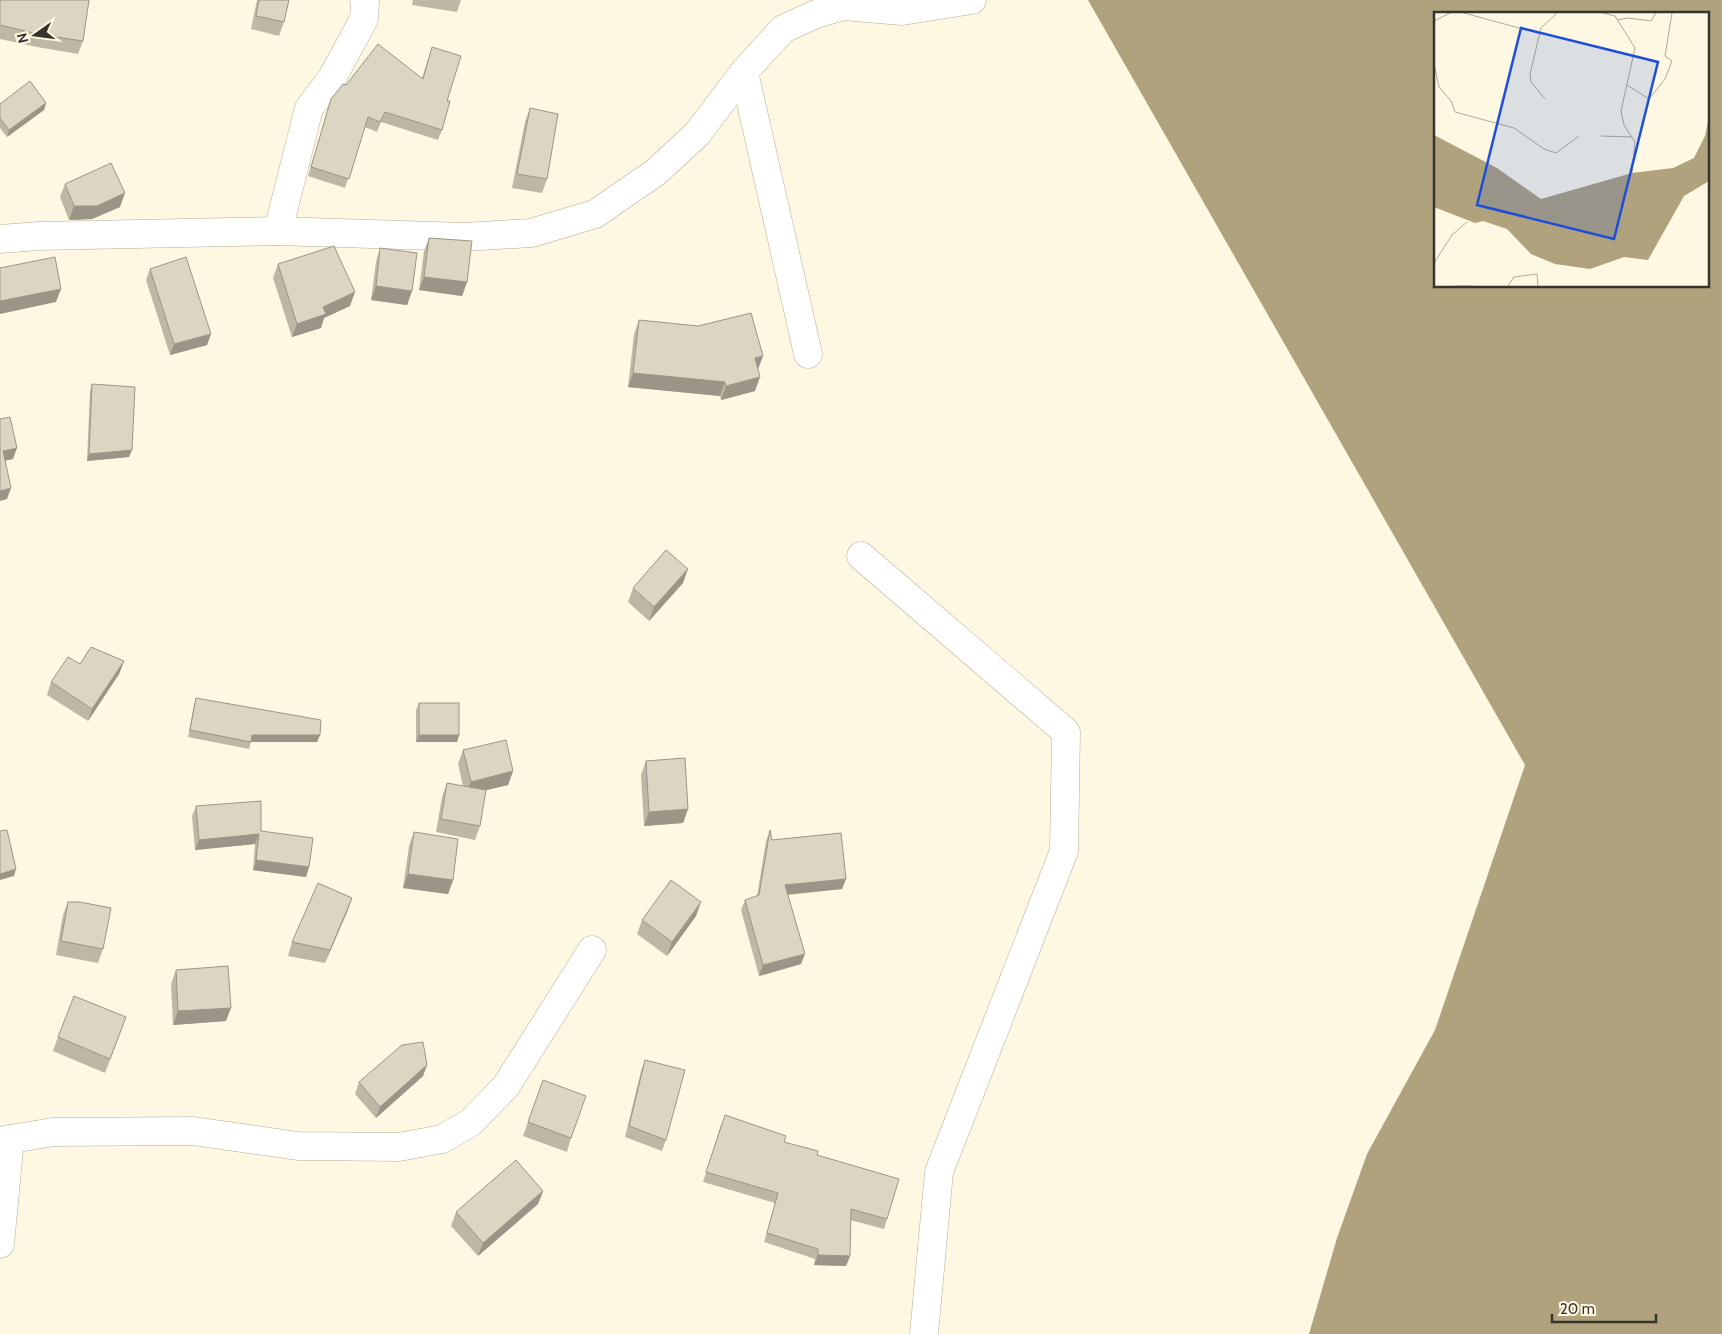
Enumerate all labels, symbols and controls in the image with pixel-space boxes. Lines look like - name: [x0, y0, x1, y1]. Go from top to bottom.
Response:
- north arrow: [10, 10, 60, 60]
- inset map: [1434, 12, 1710, 288]
- text: N: [12, 31, 32, 45]
- scale bar: [1552, 1292, 1656, 1324]
- text: 20 m: [1560, 1300, 1595, 1318]

